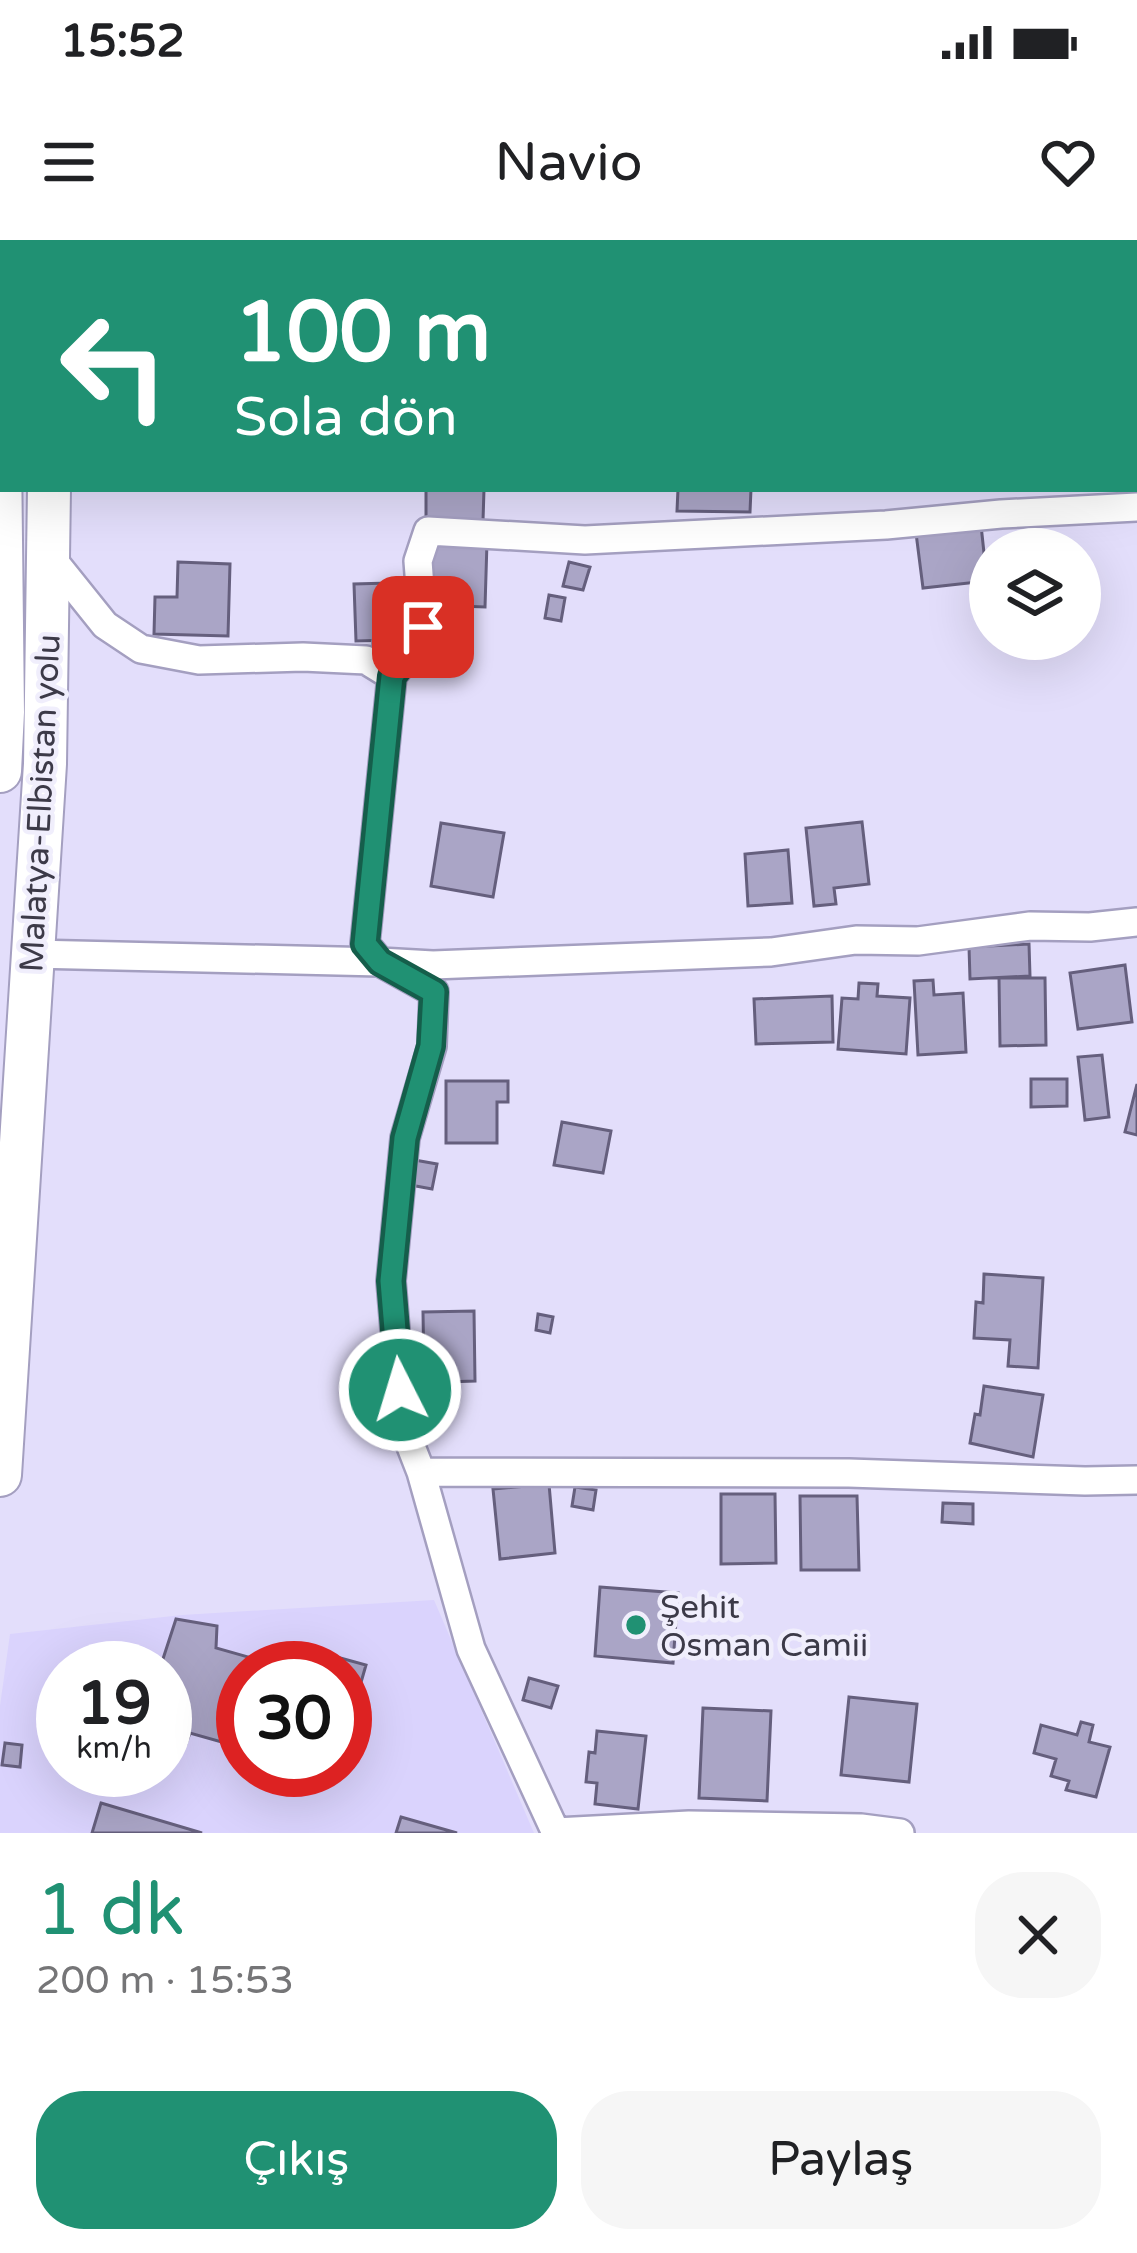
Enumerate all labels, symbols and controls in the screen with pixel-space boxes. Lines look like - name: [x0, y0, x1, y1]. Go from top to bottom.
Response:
- text: 15:52: [60, 15, 185, 69]
- icon: menu: [36, 129, 102, 195]
- icon: heart: [1035, 129, 1101, 195]
- text: Navio: [494, 130, 643, 195]
- text: 100 m: [234, 283, 491, 384]
- icon: left: [36, 288, 192, 444]
- text: Sola dön: [234, 385, 458, 450]
- map controls: [969, 528, 1101, 660]
- button: layers: [969, 528, 1101, 660]
- pin: [372, 576, 474, 678]
- icon: arrive: [390, 594, 456, 660]
- street label: Malatya-Elbistan yolu: [12, 633, 69, 973]
- position arrow: [337, 1327, 463, 1453]
- place label: Şehit Osman Camii: [660, 1588, 868, 1665]
- marker: Şehit Osman Camii: [623, 1612, 649, 1638]
- speed limit sign: 30: [216, 1641, 372, 1797]
- text: 19: [76, 1668, 152, 1740]
- text: km/h: [76, 1730, 152, 1767]
- text: 1 dk: [36, 1868, 185, 1955]
- button: close: [975, 1872, 1101, 1998]
- text: 200 m · 15:53: [36, 1957, 294, 2004]
- button: Çıkış: [36, 2091, 557, 2229]
- button: Paylaş: [581, 2091, 1101, 2229]

